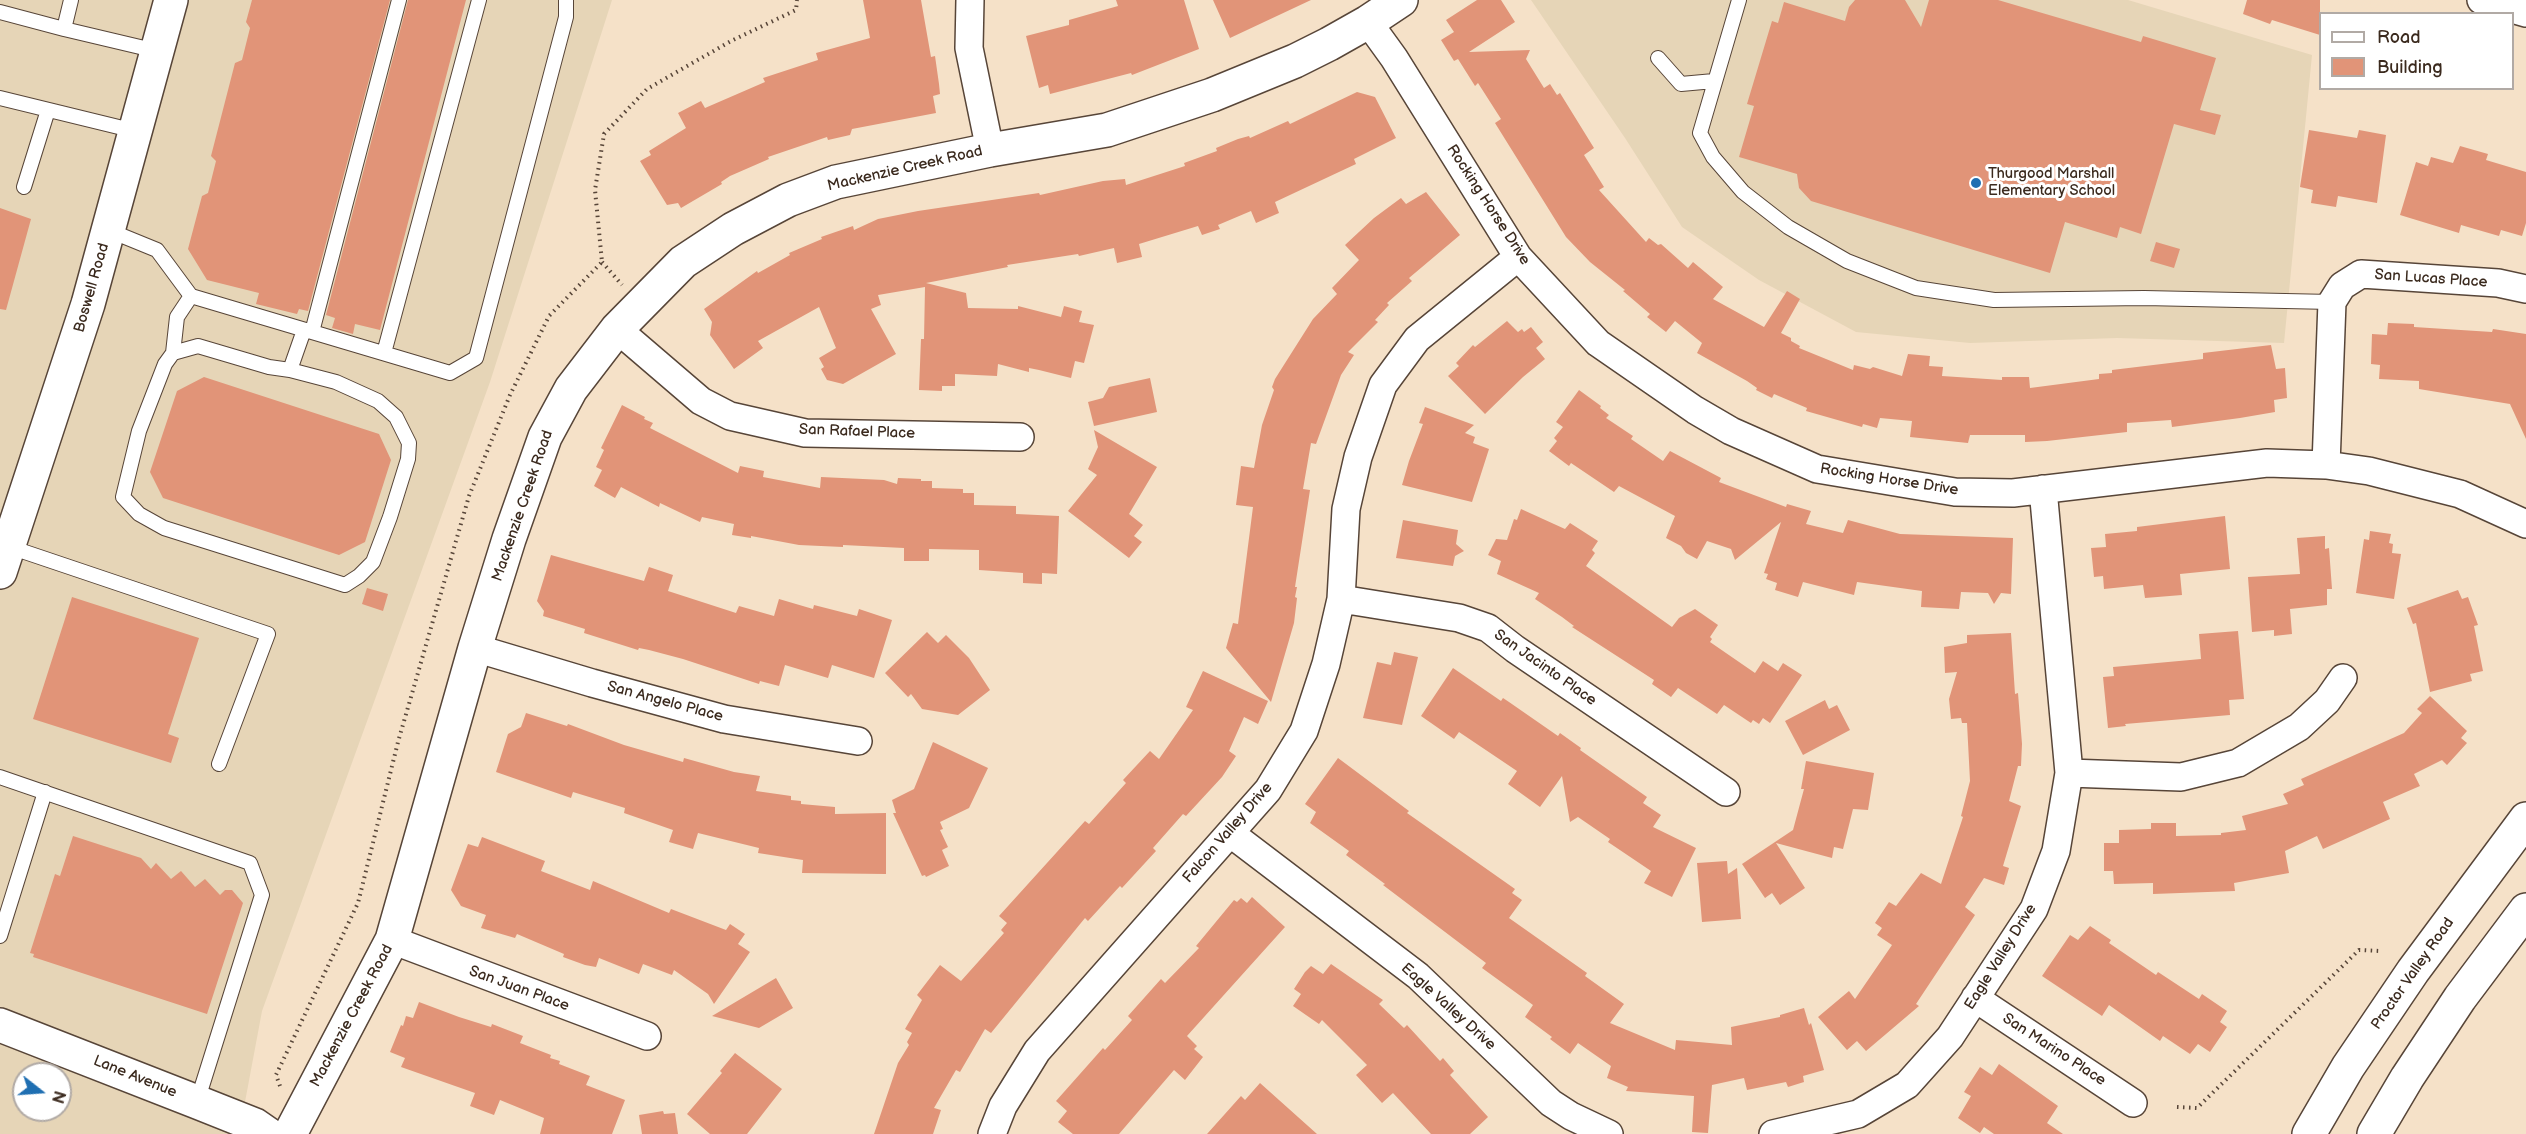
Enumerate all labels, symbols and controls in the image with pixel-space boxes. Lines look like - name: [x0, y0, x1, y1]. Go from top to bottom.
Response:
- legend: [2319, 12, 2514, 90]
- text: Road: [2377, 27, 2421, 48]
- text: Building: [2377, 57, 2443, 78]
- street label: Mackenzie Creek Road: [826, 142, 984, 196]
- street label: Rocking Horse Drive: [1442, 142, 1534, 268]
- place label: Thurgood Marshall Elementary School: [1988, 165, 2115, 200]
- marker: Thurgood Marshall Elementary School: [1969, 176, 1983, 190]
- street label: Boswell Road: [71, 241, 113, 335]
- street label: San Lucas Place: [2374, 266, 2488, 292]
- street label: San Rafael Place: [799, 421, 915, 443]
- street label: Mackenzie Creek Road: [489, 428, 557, 584]
- street label: Rocking Horse Drive: [1819, 460, 1959, 500]
- street label: San Jacinto Place: [1490, 626, 1600, 710]
- street label: San Angelo Place: [605, 678, 725, 726]
- street label: Falcon Valley Drive: [1179, 779, 1277, 887]
- street label: Eagle Valley Drive: [1961, 901, 2041, 1013]
- street label: Proctor Valley Road: [2368, 915, 2458, 1033]
- street label: Mackenzie Creek Road: [307, 942, 397, 1090]
- street label: Eagle Valley Drive: [1397, 960, 1499, 1054]
- street label: San Juan Place: [466, 963, 572, 1015]
- street label: San Marino Place: [1999, 1010, 2109, 1090]
- street label: Lane Avenue: [91, 1052, 179, 1102]
- north arrow: [12, 1062, 72, 1122]
- text: N: [47, 1088, 69, 1105]

